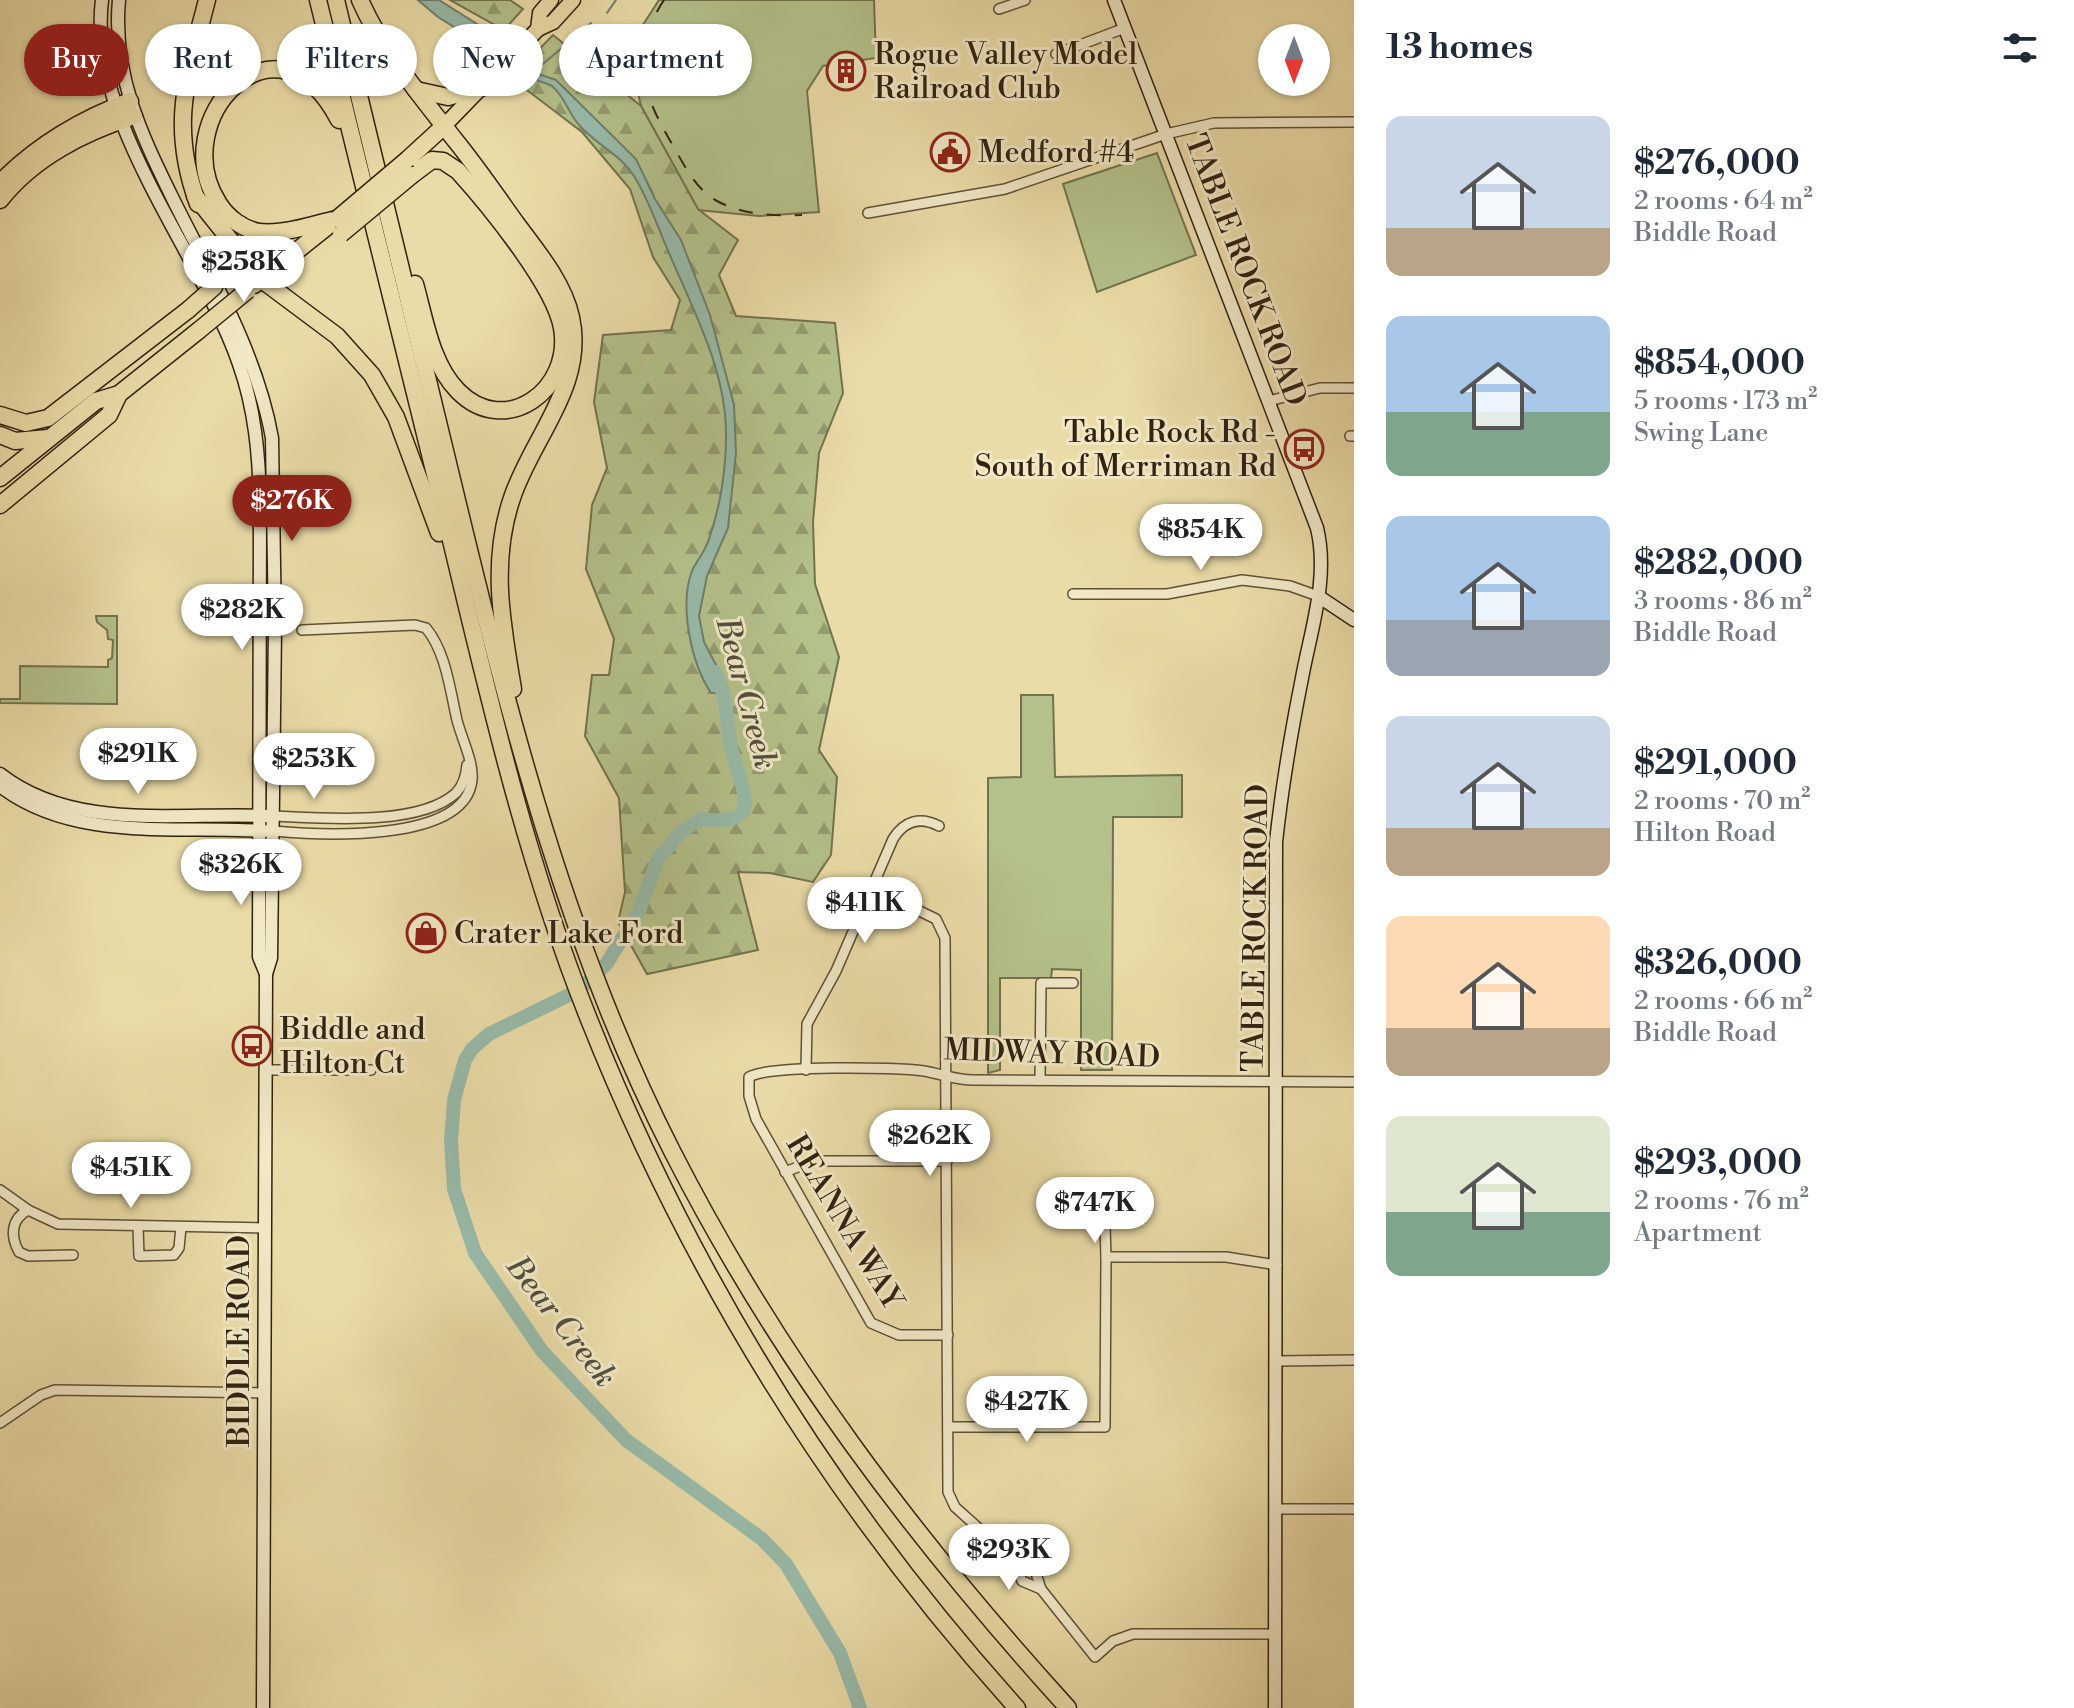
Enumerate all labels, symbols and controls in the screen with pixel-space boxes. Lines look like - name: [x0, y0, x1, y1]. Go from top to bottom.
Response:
- chip: Buy: [24, 24, 129, 96]
- chip: Rent: [145, 24, 261, 96]
- chip: Filters: [277, 24, 417, 96]
- chip: New: [433, 24, 543, 96]
- chip: Apartment: [559, 24, 752, 96]
- north arrow: [1258, 24, 1330, 96]
- map controls: [1258, 24, 1330, 96]
- icon: filters: [1998, 26, 2042, 70]
- text: 13 homes: [1386, 27, 1533, 69]
- place label: Rogue Valley Model Railroad Club: [874, 36, 1138, 108]
- building icon: Rogue Valley Model Railroad Club: [825, 50, 867, 92]
- street label: TABLE ROCK ROAD: [1176, 129, 1314, 412]
- public building icon: Medford #4: [929, 131, 971, 173]
- place label: Medford #4: [978, 134, 1134, 172]
- text: $276,000: [1634, 143, 1800, 185]
- icon: home: [1450, 148, 1546, 244]
- text: 2 rooms · 64 m²: [1634, 185, 1813, 217]
- text: Biddle Road: [1634, 217, 1777, 249]
- pin: $258K: [188, 236, 300, 304]
- text: $258K: [201, 246, 287, 278]
- text: $854,000: [1634, 343, 1805, 385]
- icon: home: [1450, 348, 1546, 444]
- text: 5 rooms · 173 m²: [1634, 385, 1817, 417]
- place label: Table Rock Rd - South of Merriman Rd: [974, 414, 1276, 486]
- text: Swing Lane: [1634, 417, 1768, 449]
- bus stop icon: Table Rock Rd - South of Merriman Rd: [1283, 428, 1325, 470]
- pin: $276K: [236, 475, 348, 543]
- text: $276K: [250, 485, 334, 517]
- pin: $854K: [1145, 504, 1257, 572]
- text: $854K: [1157, 514, 1245, 546]
- text: $282,000: [1634, 543, 1803, 585]
- icon: home: [1450, 548, 1546, 644]
- pin: $282K: [186, 584, 298, 652]
- text: 3 rooms · 86 m²: [1634, 585, 1812, 617]
- text: $282K: [199, 594, 285, 626]
- water label: Bear Creek: [706, 612, 786, 774]
- text: Biddle Road: [1634, 617, 1777, 649]
- pin: $291K: [82, 728, 194, 796]
- pin: $253K: [258, 733, 370, 801]
- text: $291K: [98, 738, 178, 770]
- text: $253K: [272, 743, 356, 775]
- text: $291,000: [1634, 743, 1797, 785]
- icon: home: [1450, 748, 1546, 844]
- street label: TABLE ROCK ROAD: [1234, 784, 1278, 1072]
- text: 2 rooms · 70 m²: [1634, 785, 1810, 817]
- text: Hilton Road: [1634, 817, 1776, 849]
- pin: $326K: [185, 839, 297, 907]
- text: $326K: [199, 849, 283, 881]
- pin: $411K: [809, 877, 921, 945]
- text: $411K: [825, 887, 905, 919]
- shop icon: Crater Lake Ford: [405, 912, 447, 954]
- place label: Crater Lake Ford: [454, 915, 683, 953]
- text: $326,000: [1634, 943, 1802, 985]
- icon: home: [1450, 948, 1546, 1044]
- text: 2 rooms · 66 m²: [1634, 985, 1812, 1017]
- place label: Biddle and Hilton Ct: [279, 1011, 425, 1083]
- text: Biddle Road: [1634, 1017, 1777, 1049]
- bus stop icon: Biddle and Hilton Ct: [231, 1025, 273, 1067]
- street label: MIDWAY ROAD: [943, 1031, 1161, 1077]
- pin: $262K: [874, 1110, 986, 1178]
- text: $262K: [887, 1120, 973, 1152]
- street label: REANNA WAY: [777, 1128, 912, 1318]
- pin: $451K: [75, 1142, 187, 1210]
- text: $293,000: [1634, 1143, 1802, 1185]
- icon: home: [1450, 1148, 1546, 1244]
- text: $451K: [90, 1152, 172, 1184]
- pin: $747K: [1039, 1177, 1151, 1245]
- text: 2 rooms · 76 m²: [1634, 1185, 1809, 1217]
- text: $747K: [1054, 1187, 1136, 1219]
- text: Apartment: [1634, 1217, 1762, 1249]
- street label: BIDDLE ROAD: [221, 1235, 259, 1448]
- water label: Bear Creek: [497, 1247, 625, 1395]
- pin: $427K: [971, 1376, 1083, 1444]
- text: $427K: [984, 1386, 1070, 1418]
- pin: $293K: [953, 1524, 1065, 1592]
- text: $293K: [967, 1534, 1051, 1566]

